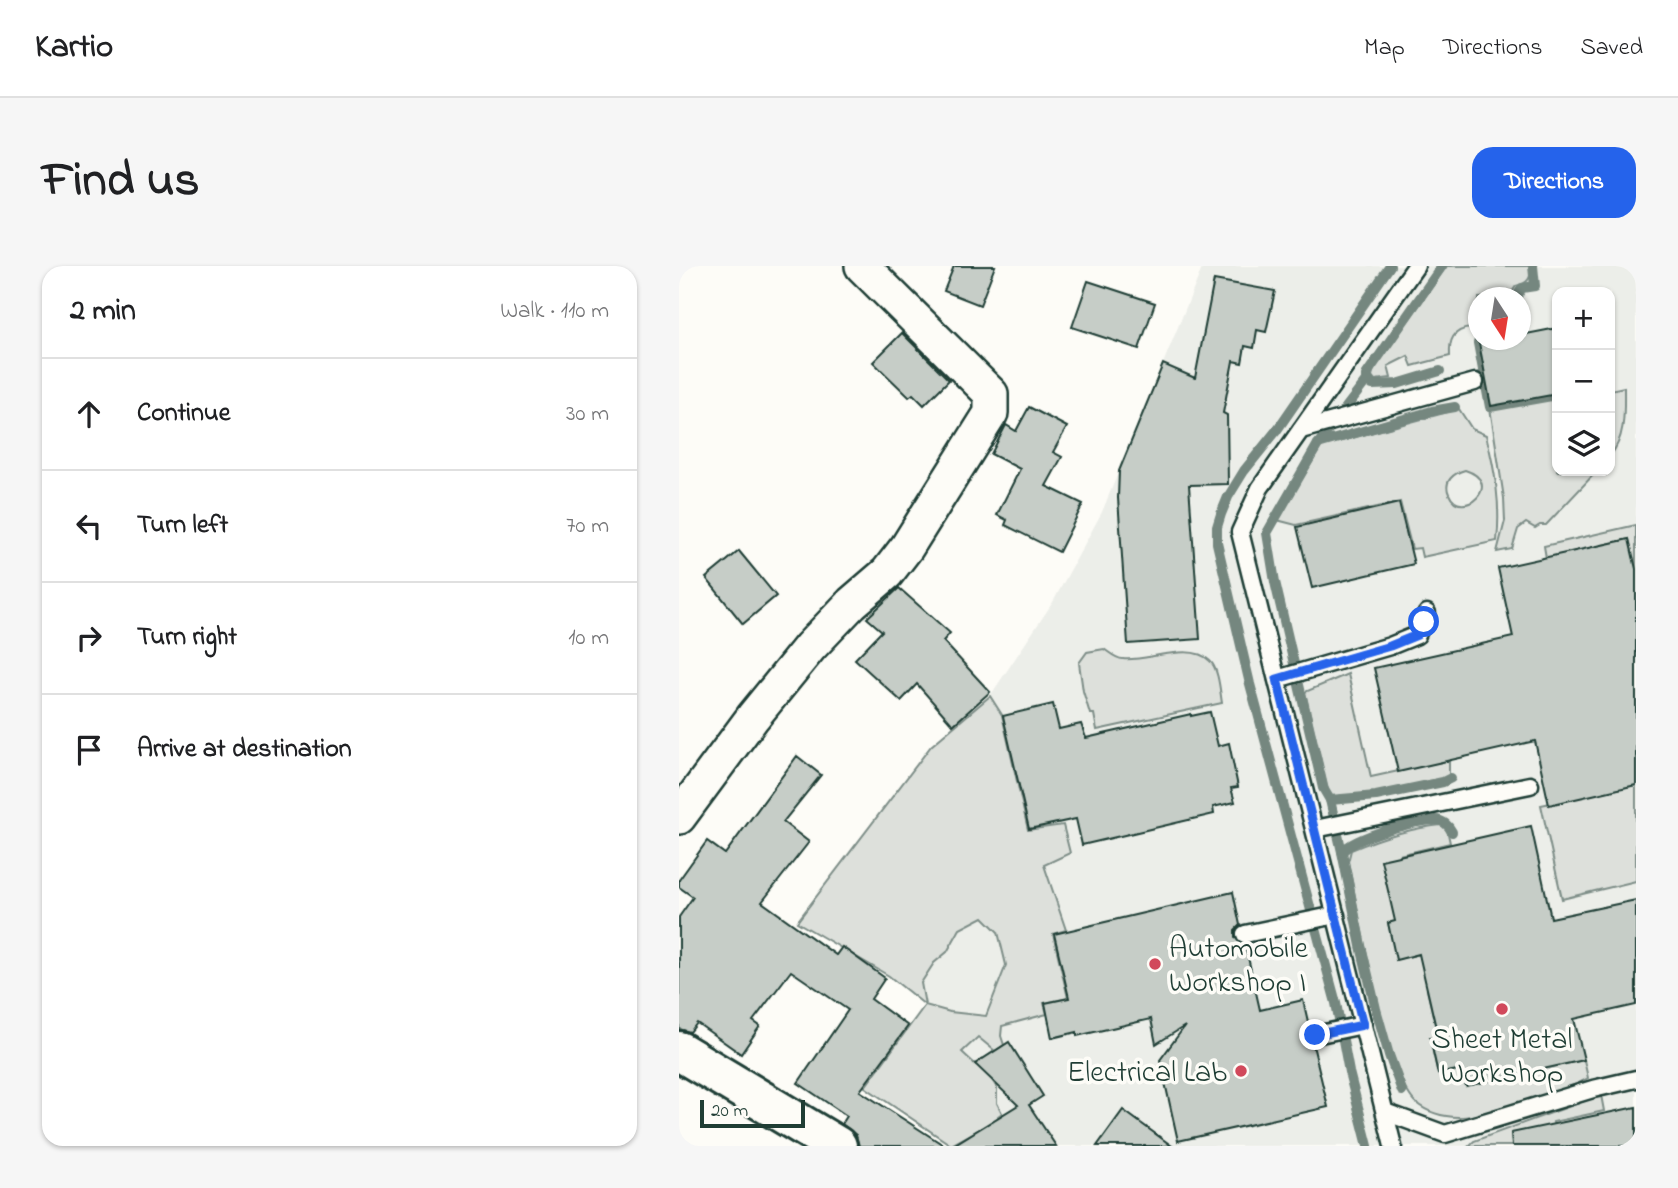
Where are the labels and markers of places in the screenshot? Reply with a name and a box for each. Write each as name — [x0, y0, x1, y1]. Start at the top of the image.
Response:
place label: Automobile Workshop I — [1169, 928, 1308, 1006]
marker: Automobile Workshop I — [1147, 956, 1163, 972]
marker: Sheet Metal Workshop — [1494, 1001, 1510, 1017]
place label: Sheet Metal Workshop — [1432, 1019, 1572, 1097]
place label: Electrical Lab — [1067, 1052, 1227, 1096]
marker: Electrical Lab — [1233, 1063, 1249, 1079]

